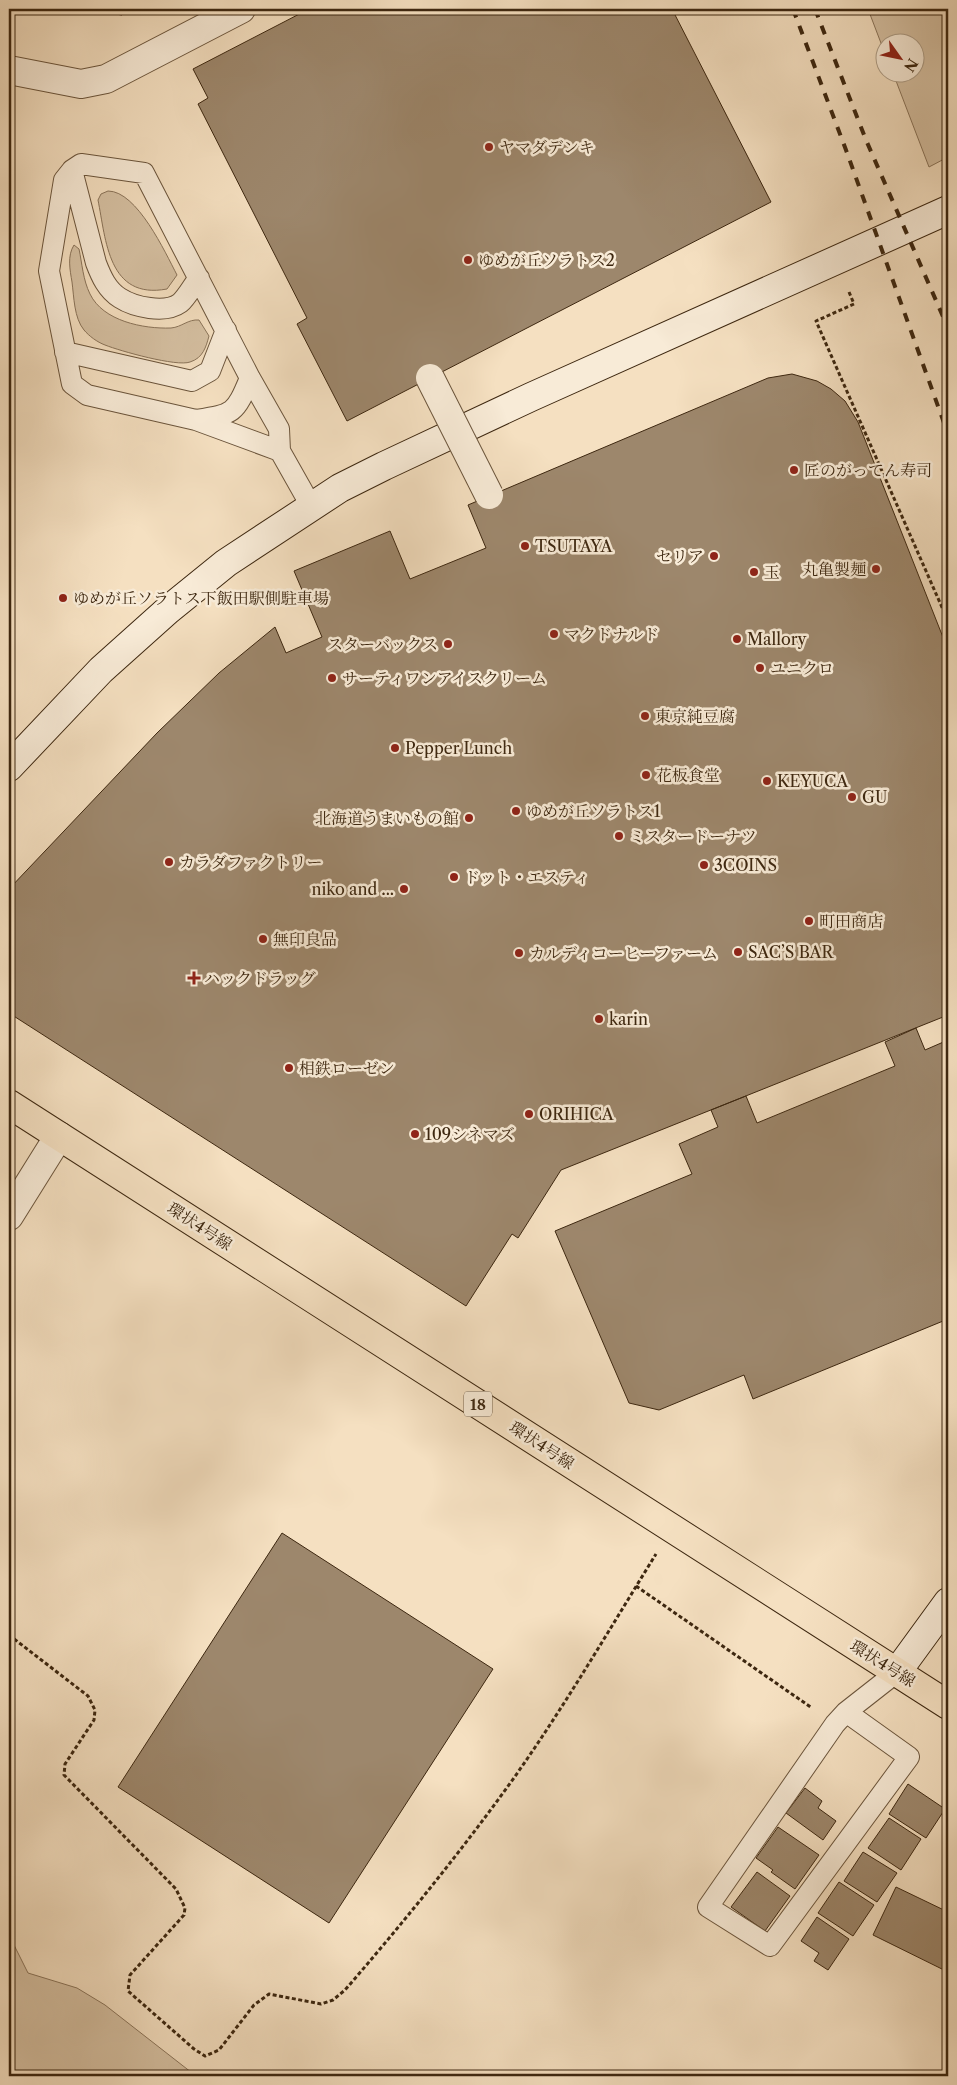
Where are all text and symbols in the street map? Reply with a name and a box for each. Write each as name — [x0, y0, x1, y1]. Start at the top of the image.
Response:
north arrow — [874, 32, 924, 82]
text: N — [900, 55, 922, 75]
place label: ヤマダデンキ — [499, 137, 595, 157]
marker: ヤマダデンキ — [483, 141, 495, 153]
place label: ゆめが丘ソラトス2 — [478, 250, 615, 270]
marker: ゆめが丘ソラトス2 — [462, 254, 474, 266]
place label: 匠のがってん寿司 — [804, 460, 932, 480]
marker: 匠のがってん寿司 — [788, 464, 800, 476]
place label: TSUTAYA — [535, 536, 614, 556]
marker: TSUTAYA — [519, 540, 531, 552]
place label: セリア — [656, 546, 704, 566]
marker: セリア — [708, 550, 720, 562]
place label: 丸亀製麺 — [802, 559, 866, 579]
place label: 玉 — [764, 562, 780, 582]
marker: 丸亀製麺 — [870, 563, 882, 575]
marker: 玉 — [748, 566, 760, 578]
place label: ゆめが丘ソラトス下飯田駅側駐車場 — [73, 588, 329, 608]
marker: ゆめが丘ソラトス下飯田駅側駐車場 — [57, 592, 69, 604]
place label: マクドナルド — [564, 624, 659, 644]
marker: マクドナルド — [548, 628, 560, 640]
place label: Mallory — [747, 629, 808, 649]
marker: Mallory — [731, 633, 743, 645]
place label: スターバックス — [327, 634, 438, 654]
marker: スターバックス — [442, 638, 454, 650]
place label: ユニクロ — [770, 658, 834, 678]
marker: ユニクロ — [754, 662, 766, 674]
place label: サーティワンアイスクリーム — [342, 668, 547, 688]
marker: サーティワンアイスクリーム — [326, 672, 338, 684]
place label: 東京純豆腐 — [655, 706, 735, 726]
marker: 東京純豆腐 — [639, 710, 651, 722]
place label: Pepper Lunch — [405, 738, 512, 758]
marker: Pepper Lunch — [389, 742, 401, 754]
place label: 花板食堂 — [656, 765, 720, 785]
marker: 花板食堂 — [640, 769, 652, 781]
place label: KEYUCA — [777, 771, 849, 791]
marker: KEYUCA — [761, 775, 773, 787]
place label: GU — [862, 787, 887, 807]
marker: GU — [846, 791, 858, 803]
place label: ゆめが丘ソラトス1 — [526, 801, 661, 821]
marker: ゆめが丘ソラトス1 — [510, 805, 522, 817]
place label: 北海道うまいもの館 — [315, 808, 459, 828]
marker: 北海道うまいもの館 — [463, 812, 475, 824]
place label: ミスタードーナツ — [629, 826, 757, 846]
marker: ミスタードーナツ — [613, 830, 625, 842]
place label: カラダファクトリー — [179, 852, 323, 872]
place label: 3COINS — [714, 855, 777, 875]
marker: カラダファクトリー — [163, 856, 175, 868]
marker: 3COINS — [698, 859, 710, 871]
place label: ドット・エスティ — [464, 867, 590, 887]
marker: ドット・エスティ — [448, 871, 460, 883]
place label: niko and ... — [311, 879, 394, 899]
marker: niko and ... — [398, 883, 410, 895]
place label: 町田商店 — [819, 911, 883, 931]
marker: 町田商店 — [803, 915, 815, 927]
place label: 無印良品 — [273, 929, 337, 949]
marker: 無印良品 — [257, 933, 269, 945]
place label: SAC’S BAR — [748, 942, 834, 962]
place label: カルディコーヒーファーム — [529, 943, 718, 963]
marker: SAC’S BAR — [732, 946, 744, 958]
marker: カルディコーヒーファーム — [513, 947, 525, 959]
place label: ハックドラッグ — [204, 968, 316, 988]
marker: ハックドラッグ — [188, 972, 200, 984]
place label: karin — [609, 1009, 648, 1029]
marker: karin — [593, 1013, 605, 1025]
place label: 相鉄ローゼン — [299, 1058, 395, 1078]
marker: 相鉄ローゼン — [283, 1062, 295, 1074]
place label: ORIHICA — [539, 1104, 615, 1124]
marker: ORIHICA — [523, 1108, 535, 1120]
place label: 109シネマズ — [425, 1124, 515, 1144]
marker: 109シネマズ — [409, 1128, 421, 1140]
street label: 環状4号線 — [164, 1198, 236, 1254]
road number: 18 — [464, 1392, 492, 1416]
street label: 環状4号線 — [506, 1417, 578, 1473]
street label: 環状4号線 — [847, 1635, 919, 1691]

